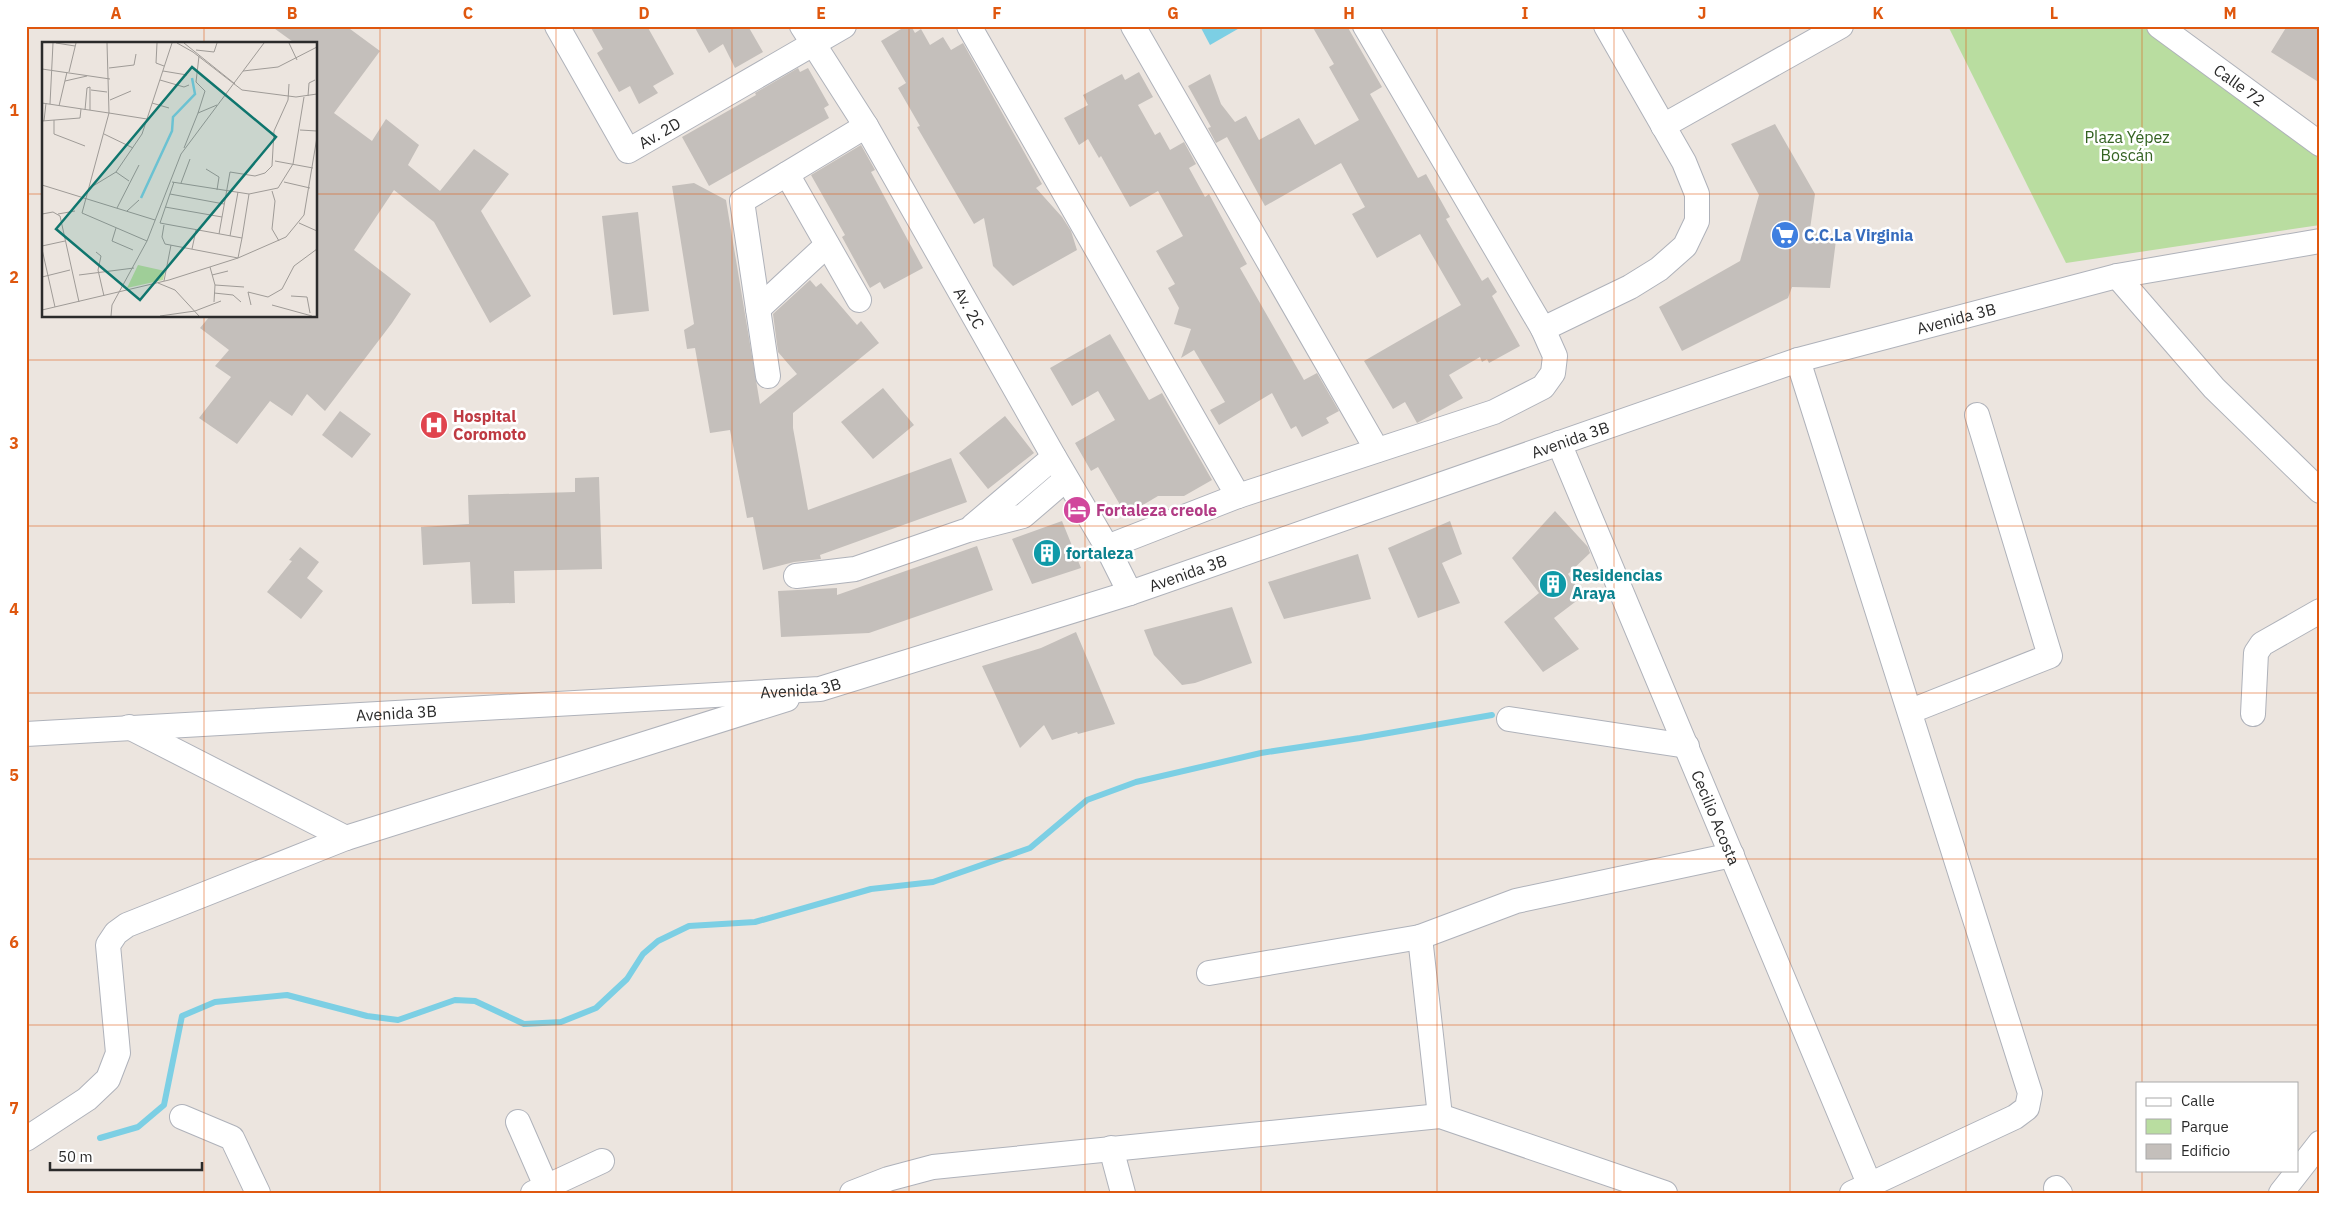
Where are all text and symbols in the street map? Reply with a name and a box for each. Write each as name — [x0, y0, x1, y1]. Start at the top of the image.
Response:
text: A — [111, 3, 122, 23]
text: B — [287, 3, 298, 23]
text: C — [463, 3, 473, 23]
text: D — [638, 3, 650, 23]
text: E — [816, 3, 826, 23]
text: F — [992, 3, 1002, 23]
text: G — [1167, 3, 1179, 23]
text: H — [1343, 3, 1355, 23]
text: I — [1522, 3, 1529, 23]
text: J — [1698, 3, 1706, 23]
text: K — [1872, 3, 1884, 23]
text: L — [2050, 3, 2058, 23]
text: M — [2223, 3, 2237, 23]
inset map — [42, 42, 318, 318]
street label: Calle 72 — [2210, 60, 2269, 111]
text: 1 — [9, 100, 19, 120]
street label: Av. 2D — [635, 113, 684, 153]
park label: Plaza Yépez Boscán — [2084, 127, 2170, 165]
supermarket icon: C.C.La Virginia — [1770, 220, 1800, 250]
place label: C.C.La Virginia — [1804, 225, 1913, 245]
text: 2 — [9, 267, 19, 287]
street label: Av. 2C — [950, 284, 989, 332]
street label: Avenida 3B — [1914, 298, 1998, 338]
place label: Hospital Coromoto — [453, 406, 526, 444]
hospital icon: Hospital Coromoto — [419, 410, 449, 440]
street label: Avenida 3B — [1529, 417, 1612, 462]
text: 3 — [9, 433, 19, 453]
hotel icon: Fortaleza creole — [1062, 495, 1092, 525]
place label: Fortaleza creole — [1096, 500, 1217, 520]
building icon: fortaleza — [1032, 538, 1062, 568]
place label: fortaleza — [1066, 543, 1134, 563]
street label: Avenida 3B — [1146, 550, 1229, 596]
place label: Residencias Araya — [1572, 565, 1662, 603]
building icon: Residencias Araya — [1538, 569, 1568, 599]
text: 4 — [9, 599, 19, 619]
street label: Avenida 3B — [760, 673, 843, 702]
street label: Avenida 3B — [355, 701, 438, 725]
text: 5 — [9, 765, 19, 785]
street label: Cecilio Acosta — [1687, 767, 1745, 868]
text: 6 — [9, 932, 19, 952]
legend — [2136, 1082, 2298, 1172]
text: Calle — [2181, 1091, 2215, 1110]
text: 7 — [9, 1098, 19, 1118]
text: Parque — [2181, 1117, 2229, 1136]
scale bar — [50, 1139, 202, 1171]
text: Edificio — [2181, 1141, 2230, 1160]
text: 50 m — [58, 1147, 93, 1166]

